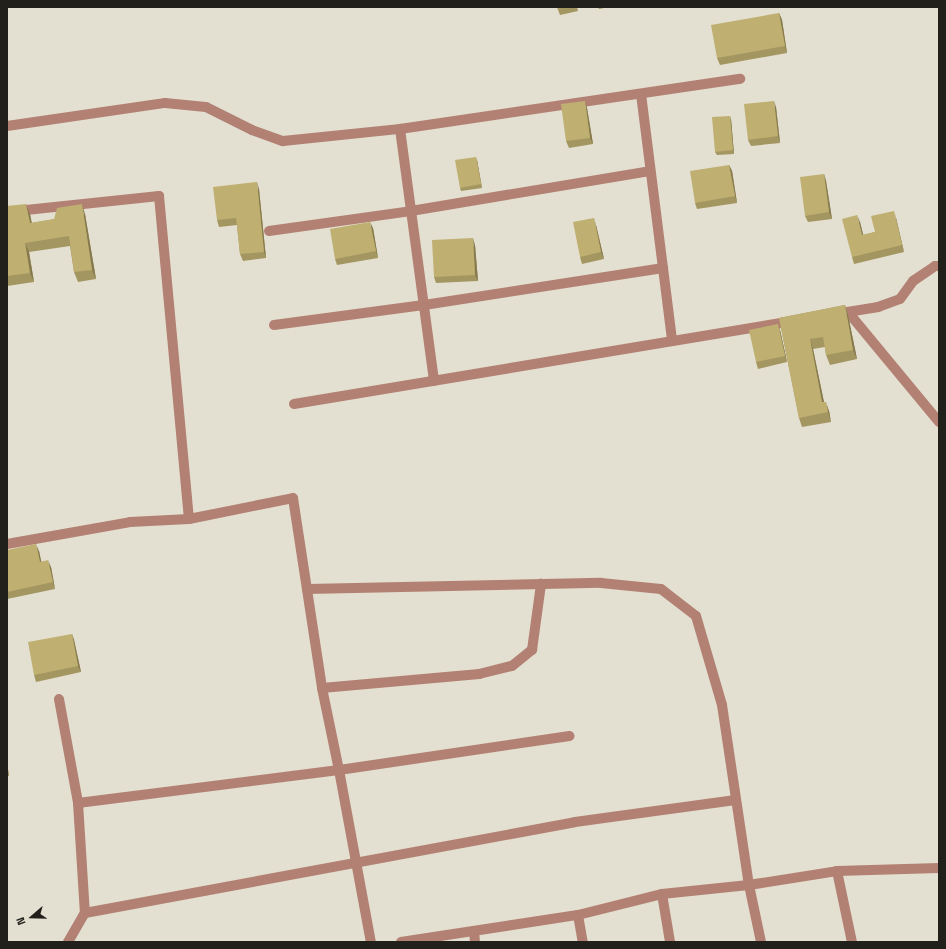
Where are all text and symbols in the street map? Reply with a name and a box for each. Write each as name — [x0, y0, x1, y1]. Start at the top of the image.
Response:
north arrow — [12, 897, 52, 937]
text: N — [13, 915, 29, 927]

